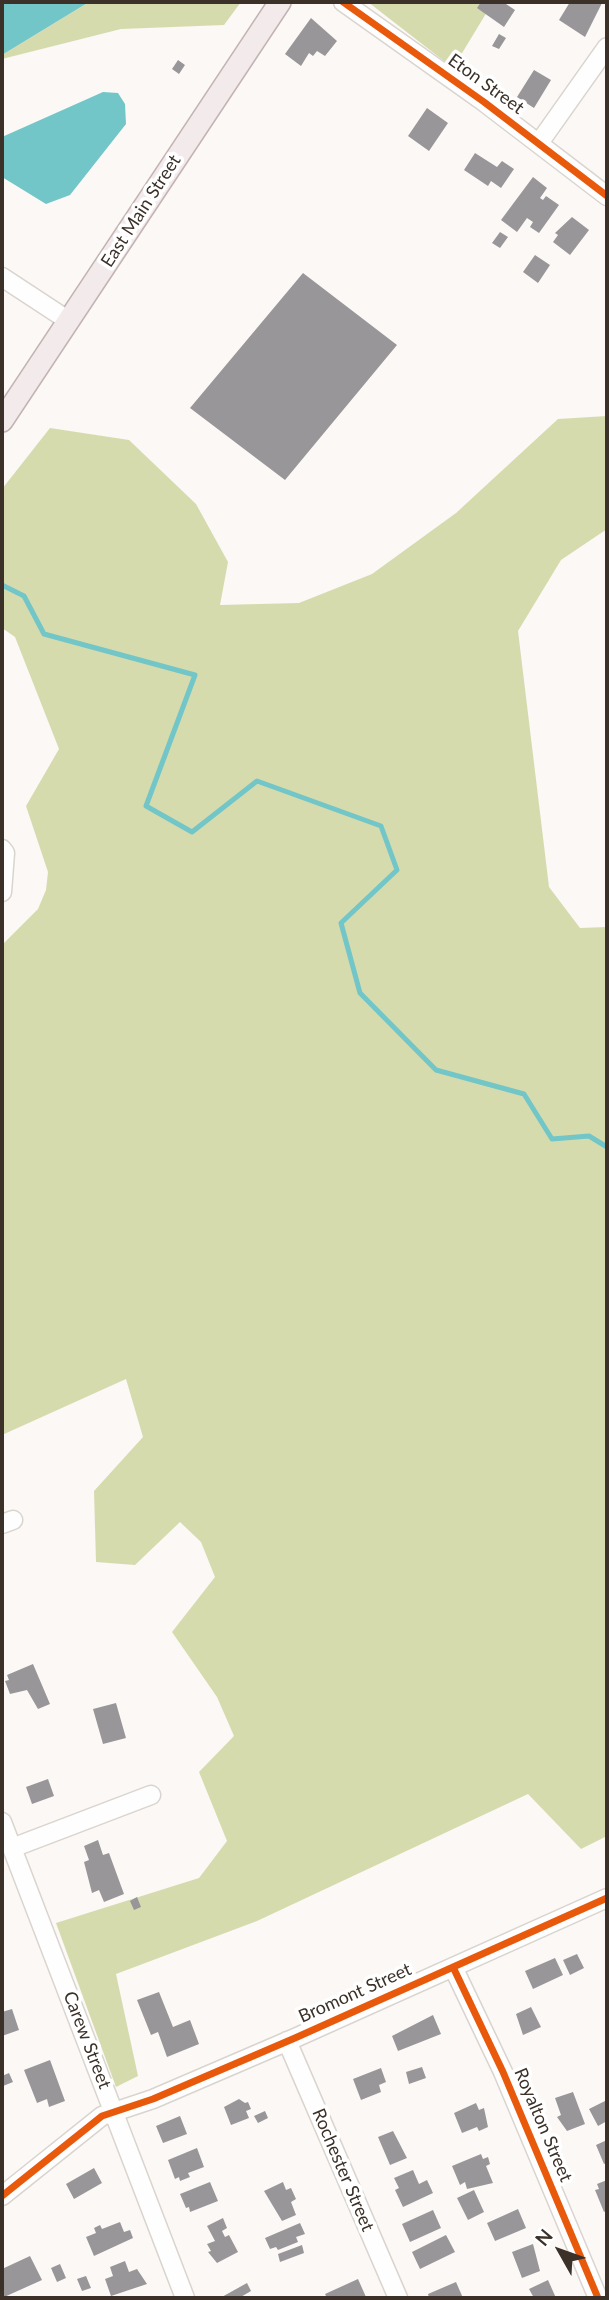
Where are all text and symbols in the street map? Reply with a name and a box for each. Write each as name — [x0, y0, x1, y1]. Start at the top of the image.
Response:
street label: Eton Street — [444, 49, 528, 119]
street label: East Main Street — [97, 151, 185, 271]
street label: Bromont Street — [295, 1958, 415, 2028]
street label: Carew Street — [59, 1988, 115, 2092]
street label: Royalton Street — [509, 2065, 577, 2185]
street label: Rochester Street — [307, 2105, 379, 2235]
north arrow — [525, 2216, 595, 2286]
text: N — [530, 2224, 557, 2250]

